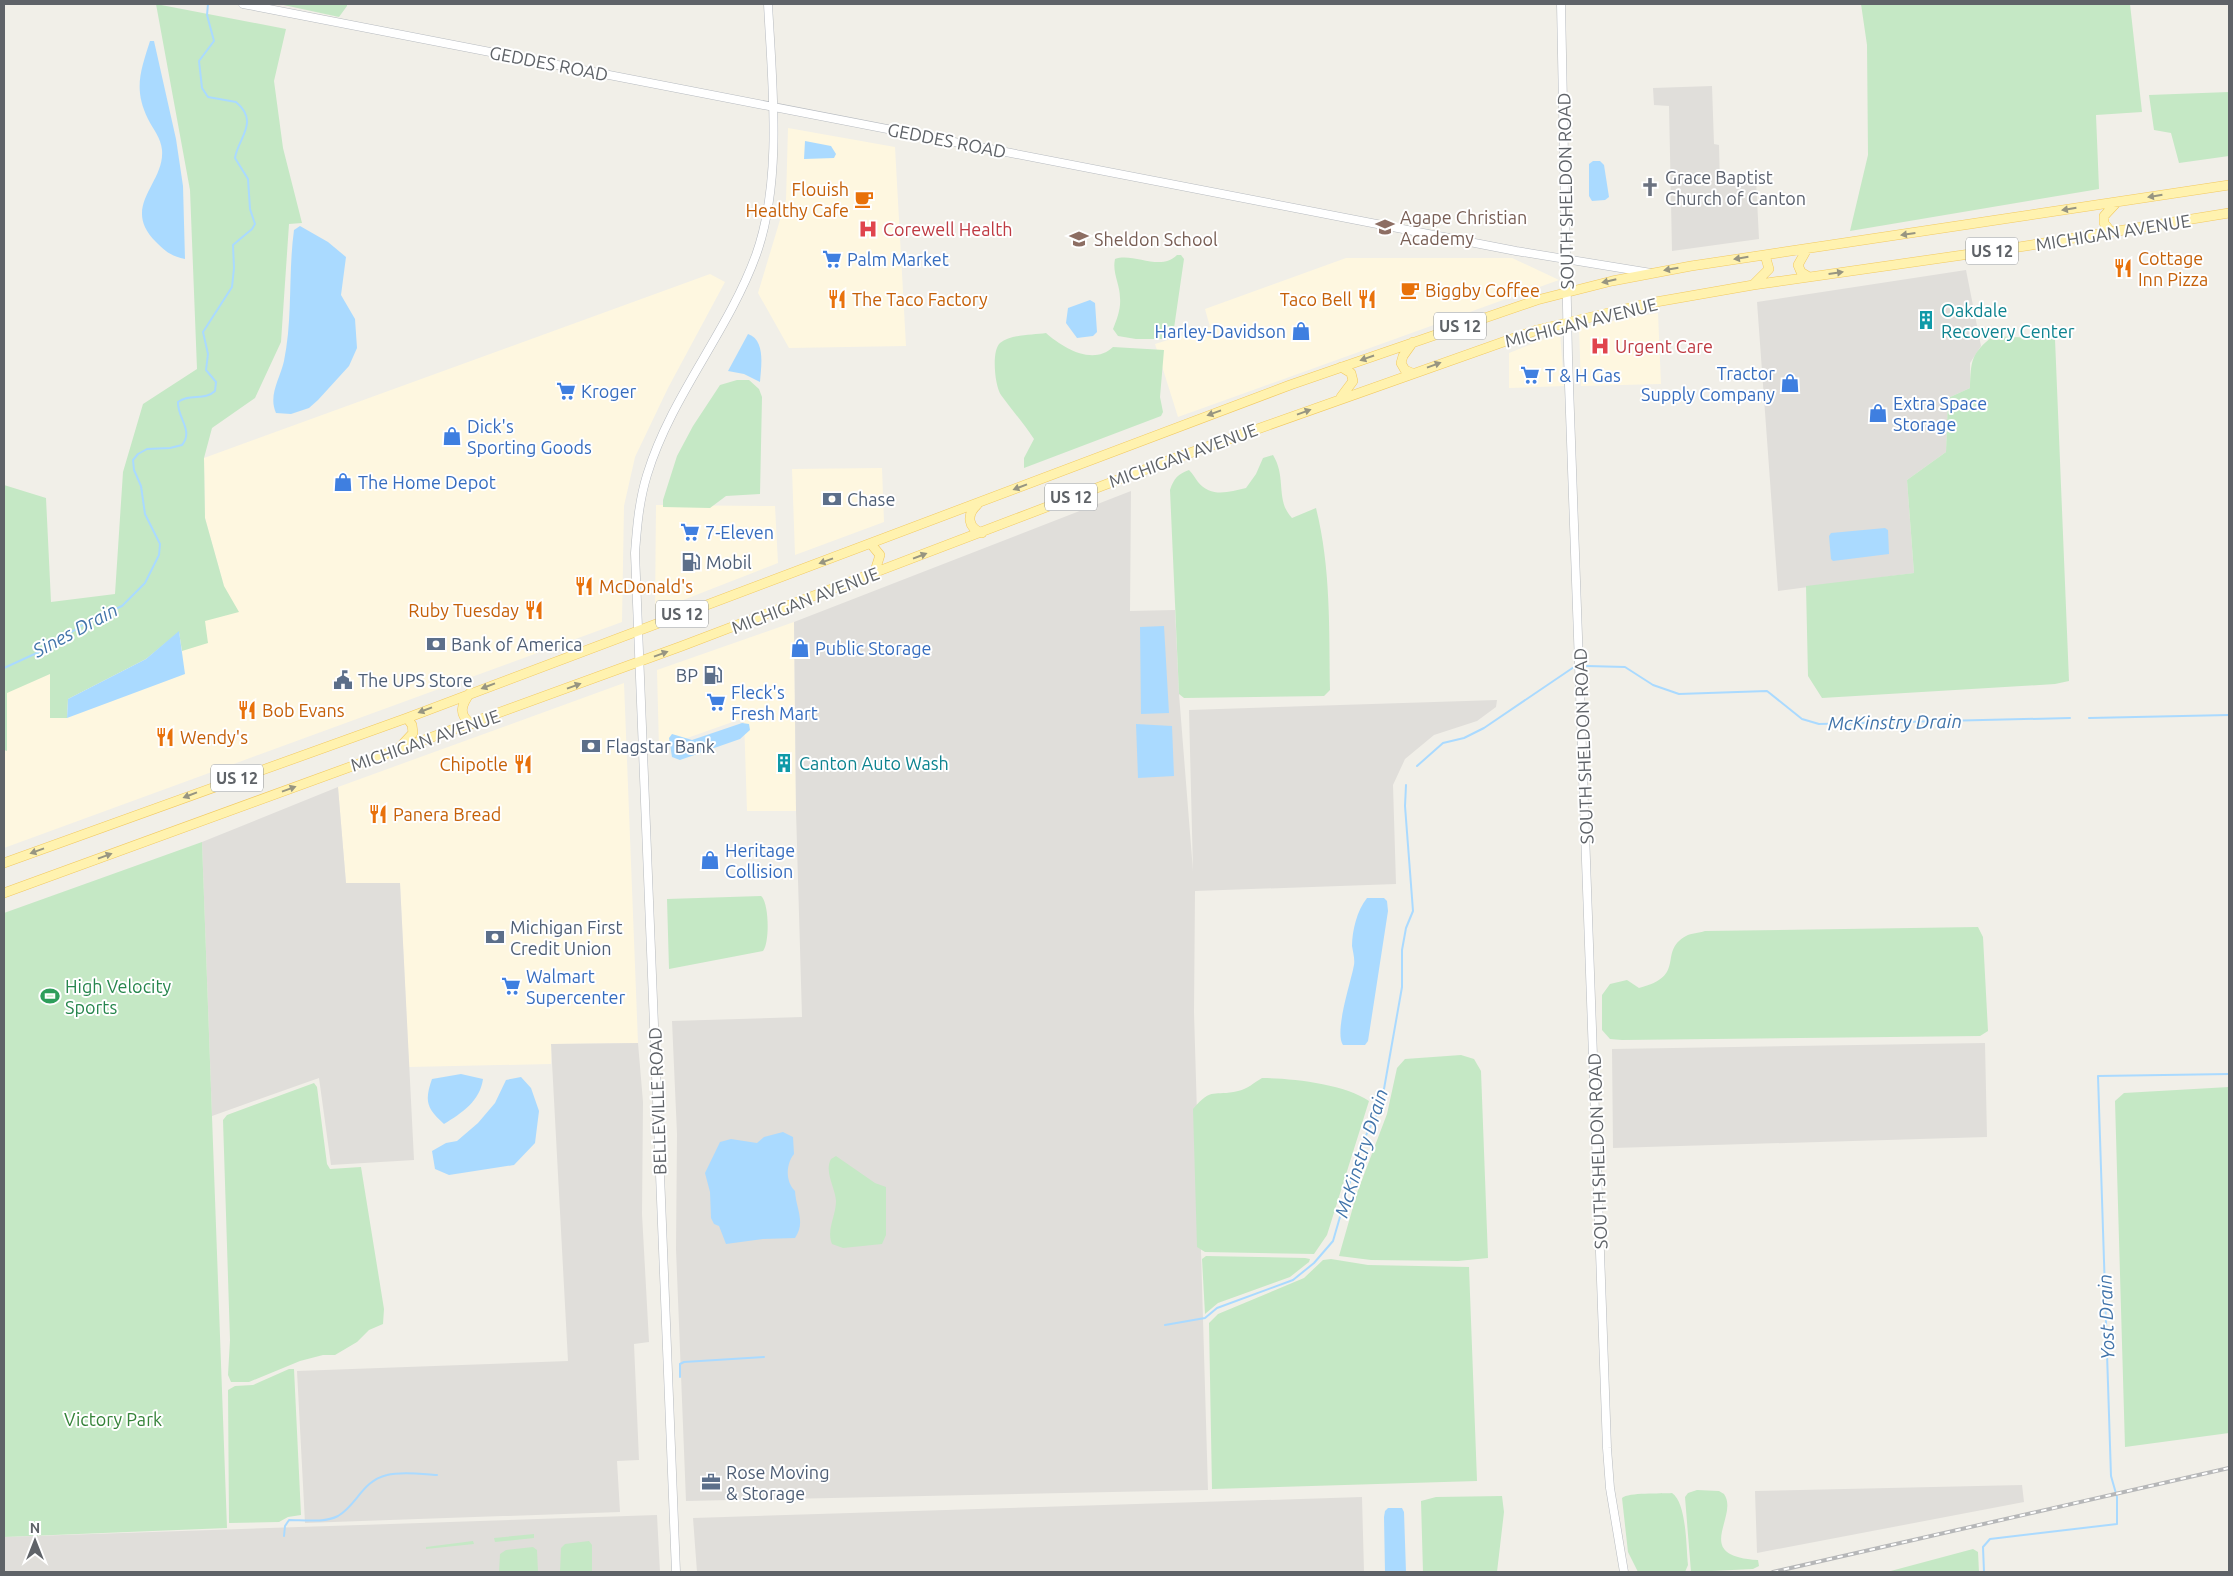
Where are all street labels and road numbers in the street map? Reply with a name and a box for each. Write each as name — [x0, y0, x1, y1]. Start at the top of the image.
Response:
street label: GEDDES ROAD — [488, 42, 610, 84]
street label: SOUTH SHELDON ROAD — [1553, 93, 1577, 289]
street label: GEDDES ROAD — [886, 119, 1008, 161]
street label: MICHIGAN AVENUE — [2034, 210, 2192, 254]
road number: US 12 — [1966, 238, 2018, 264]
street label: MICHIGAN AVENUE — [1503, 293, 1659, 351]
road number: US 12 — [1434, 312, 1486, 340]
street label: MICHIGAN AVENUE — [1106, 419, 1260, 491]
road number: US 12 — [1045, 484, 1097, 511]
street label: MICHIGAN AVENUE — [728, 563, 882, 637]
road number: US 12 — [656, 600, 708, 628]
street label: SOUTH SHELDON ROAD — [1570, 647, 1596, 845]
street label: MICHIGAN AVENUE — [348, 705, 502, 775]
road number: US 12 — [211, 764, 263, 791]
street label: BELLEVILLE ROAD — [644, 1027, 670, 1175]
street label: SOUTH SHELDON ROAD — [1584, 1052, 1610, 1250]

